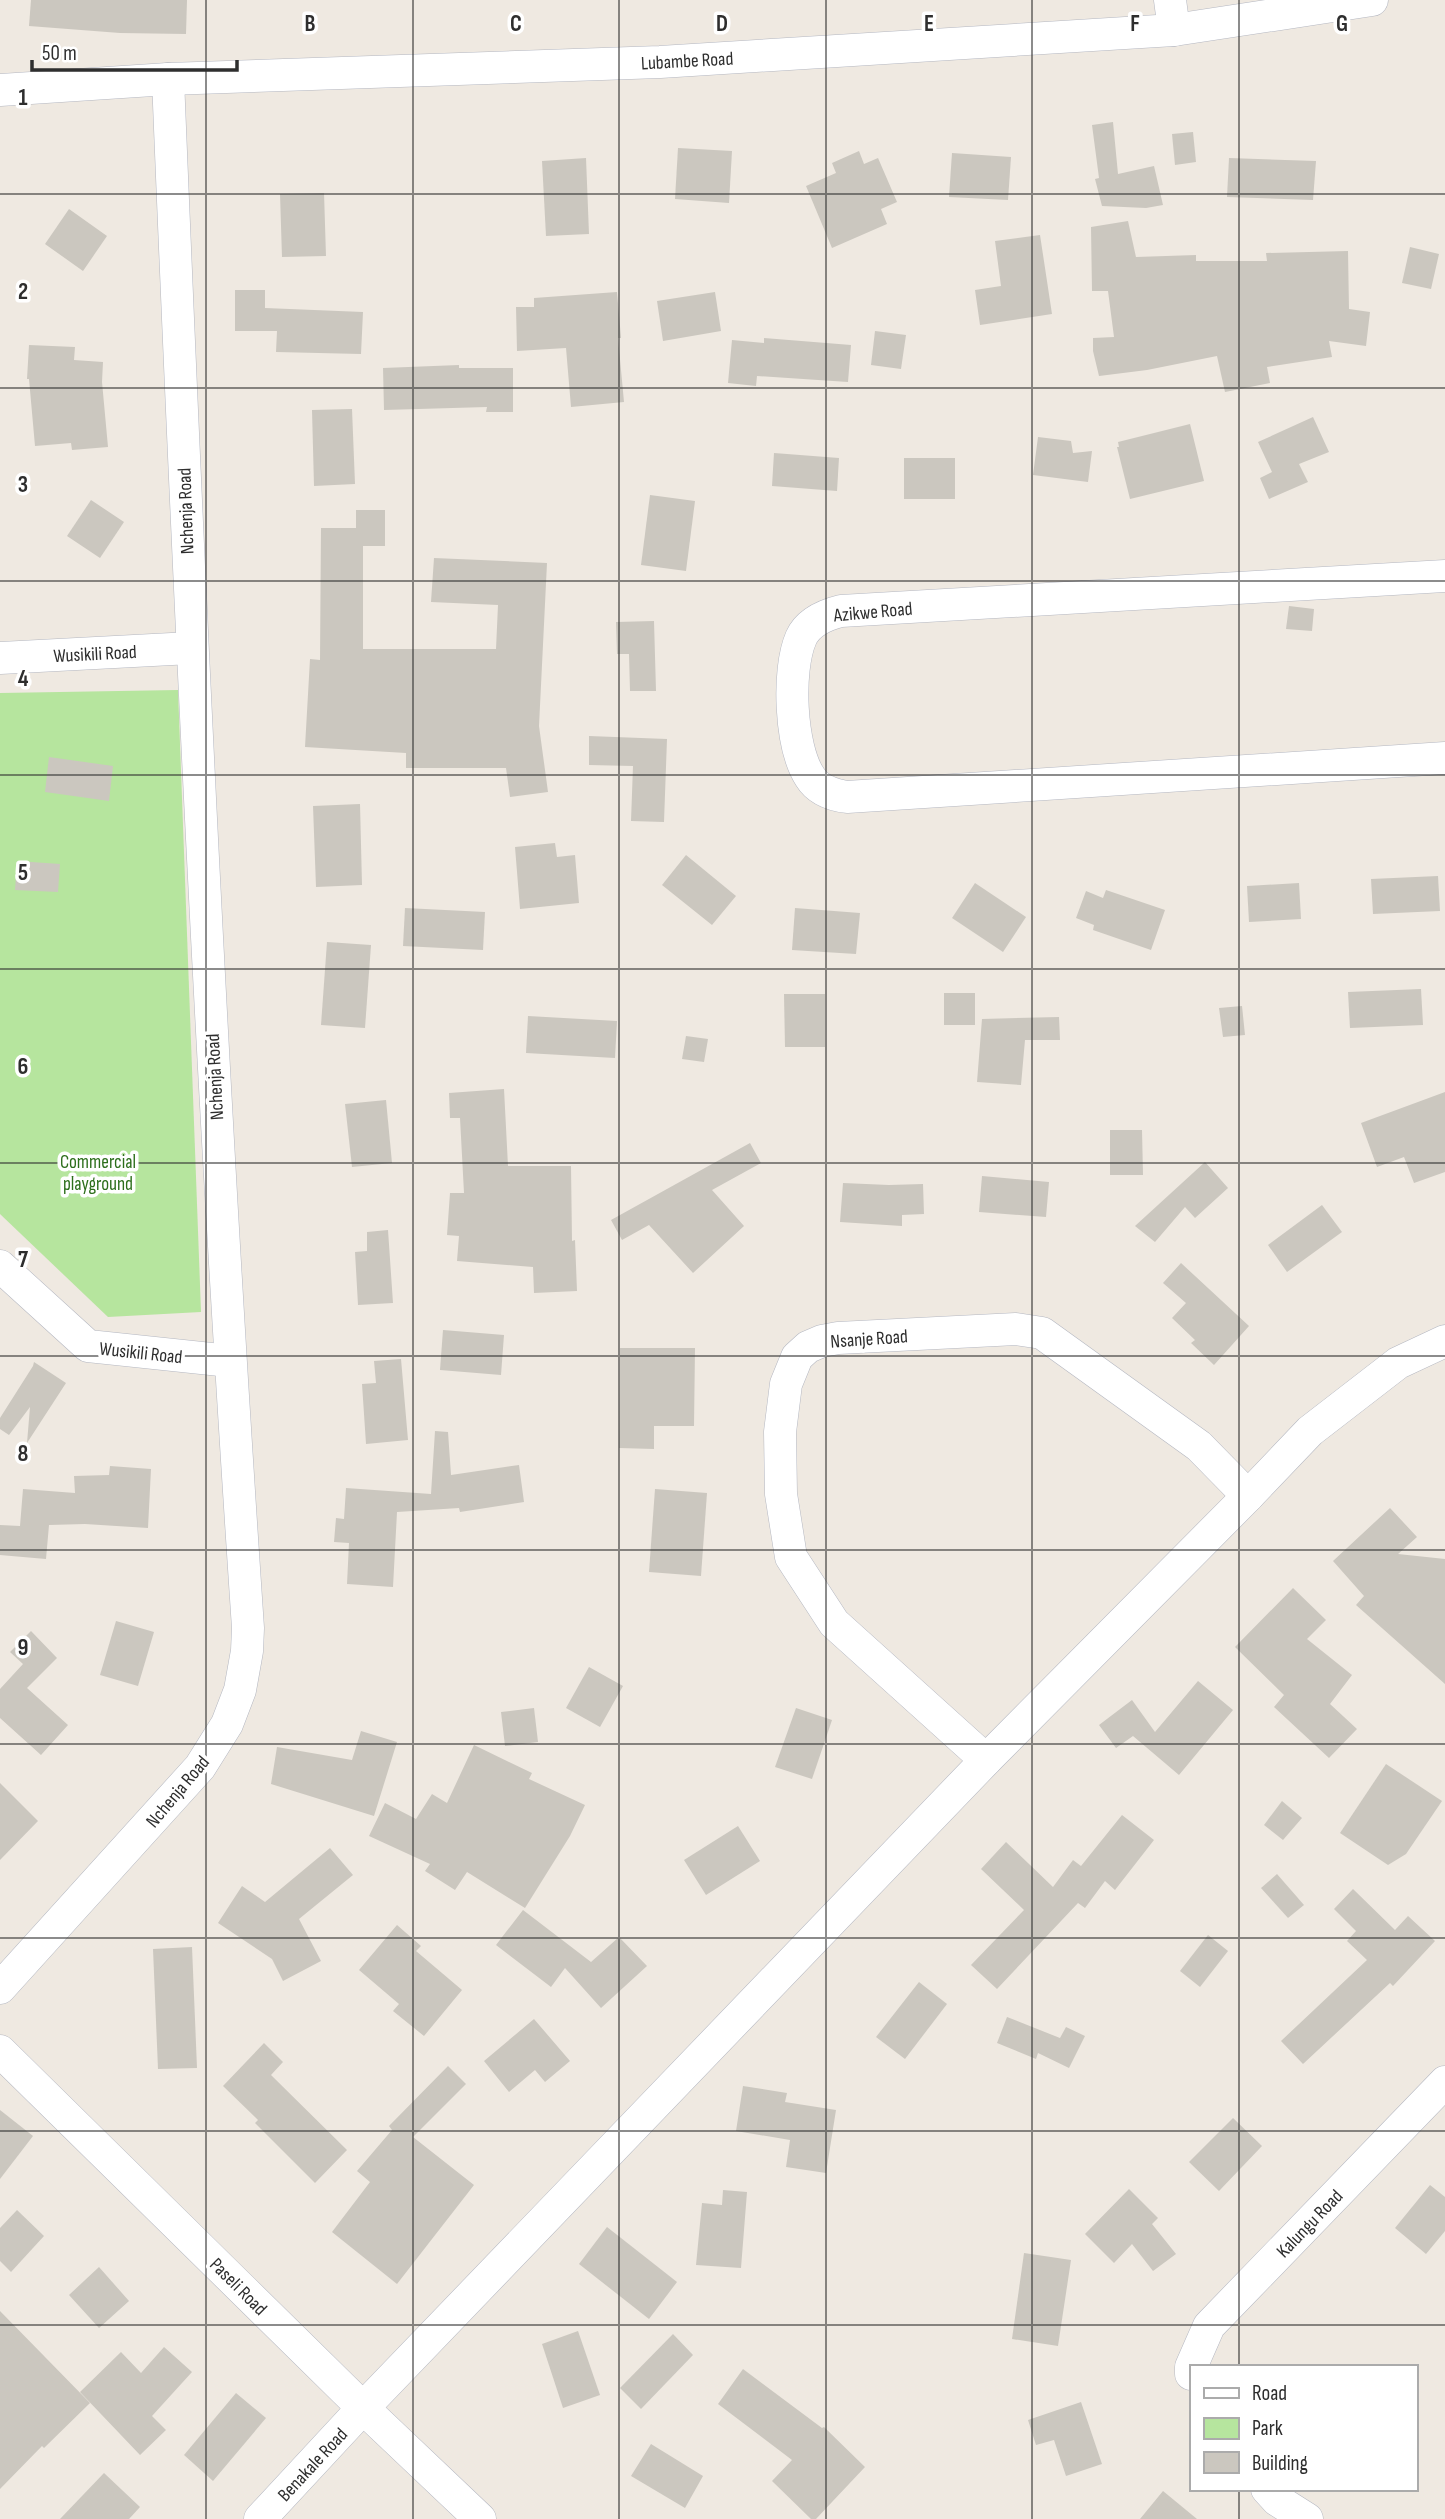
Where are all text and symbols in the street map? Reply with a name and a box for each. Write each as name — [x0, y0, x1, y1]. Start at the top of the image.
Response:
text: B — [305, 10, 316, 38]
text: C — [510, 10, 522, 38]
text: D — [716, 10, 728, 38]
text: E — [924, 10, 934, 38]
text: F — [1130, 10, 1140, 38]
text: G — [1336, 10, 1348, 38]
scale bar — [32, 28, 236, 72]
text: 50 m — [42, 41, 77, 66]
street label: Lubambe Road — [640, 48, 734, 75]
text: 1 — [18, 84, 28, 112]
text: 2 — [18, 278, 28, 306]
street label: Nchenja Road — [173, 467, 200, 555]
text: 3 — [18, 471, 28, 499]
street label: Azikwe Road — [832, 598, 913, 627]
street label: Wusikili Road — [53, 641, 137, 668]
text: 4 — [18, 665, 29, 693]
text: 5 — [18, 859, 28, 887]
street label: Nchenja Road — [202, 1033, 229, 1121]
text: 6 — [18, 1053, 28, 1081]
park label: Commercial playground — [60, 1151, 136, 1196]
text: 7 — [18, 1246, 28, 1274]
street label: Nsanje Road — [830, 1325, 909, 1354]
street label: Wusikili Road — [98, 1338, 184, 1369]
text: 8 — [18, 1440, 29, 1468]
text: 9 — [18, 1634, 28, 1662]
street label: Nchenja Road — [142, 1751, 215, 1833]
street label: Kalungu Road — [1272, 2185, 1348, 2263]
street label: Paseli Road — [204, 2254, 271, 2321]
legend — [1190, 2365, 1417, 2491]
text: Road — [1252, 2381, 1287, 2406]
text: Park — [1252, 2416, 1283, 2441]
street label: Benakale Road — [273, 2424, 353, 2506]
text: Building — [1252, 2451, 1308, 2476]

